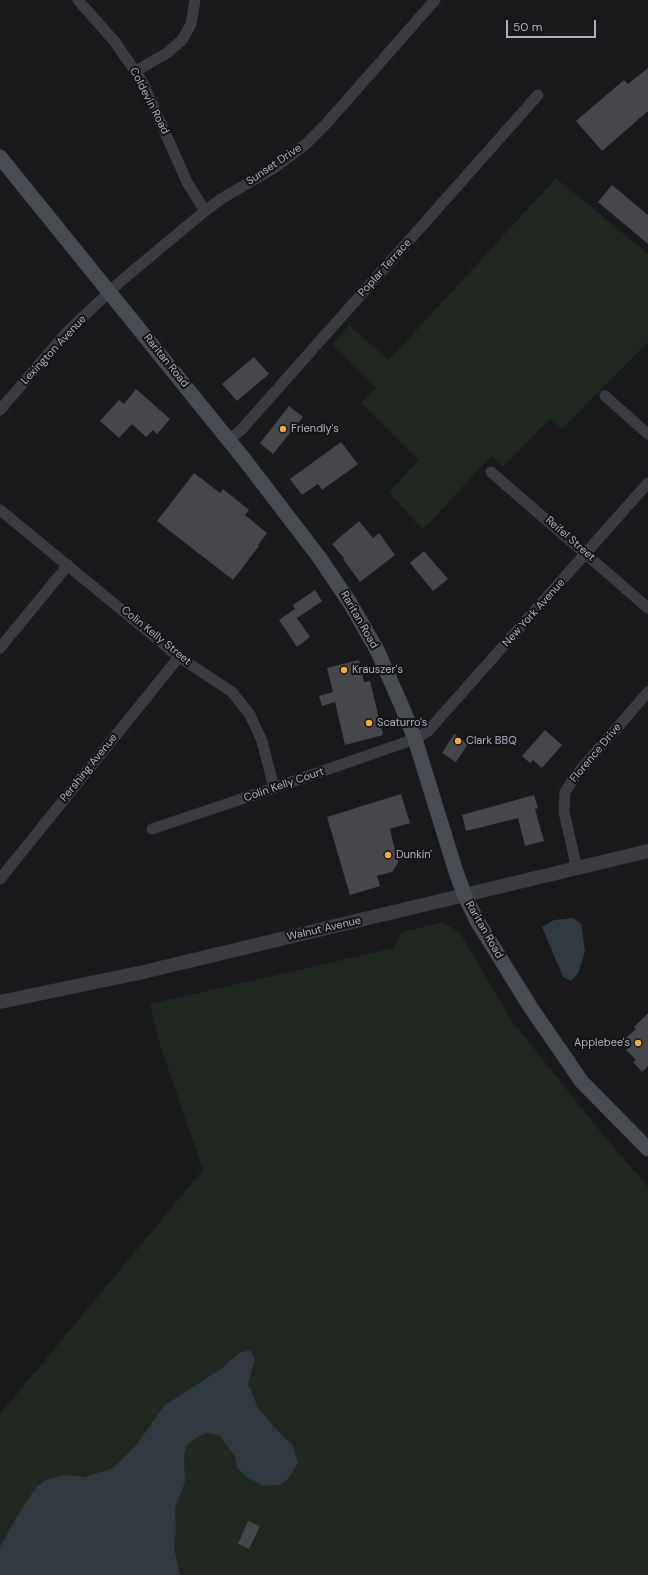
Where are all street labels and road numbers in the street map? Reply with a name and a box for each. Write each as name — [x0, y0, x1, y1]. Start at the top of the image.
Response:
street label: Coldevin Road — [127, 65, 171, 137]
street label: Sunset Drive — [244, 142, 304, 188]
street label: Poplar Terrace — [356, 236, 414, 300]
street label: Lexington Avenue — [19, 313, 89, 387]
street label: Raritan Road — [141, 332, 191, 390]
street label: Reifel Street — [542, 514, 598, 564]
street label: New York Avenue — [500, 576, 568, 650]
street label: Raritan Road — [337, 589, 381, 651]
street label: Colin Kelly Street — [118, 604, 194, 668]
street label: Florence Drive — [568, 721, 624, 785]
street label: Pershing Avenue — [58, 731, 120, 805]
street label: Colin Kelly Court — [242, 765, 326, 805]
street label: Raritan Road — [462, 899, 506, 961]
street label: Walnut Avenue — [286, 914, 362, 944]

